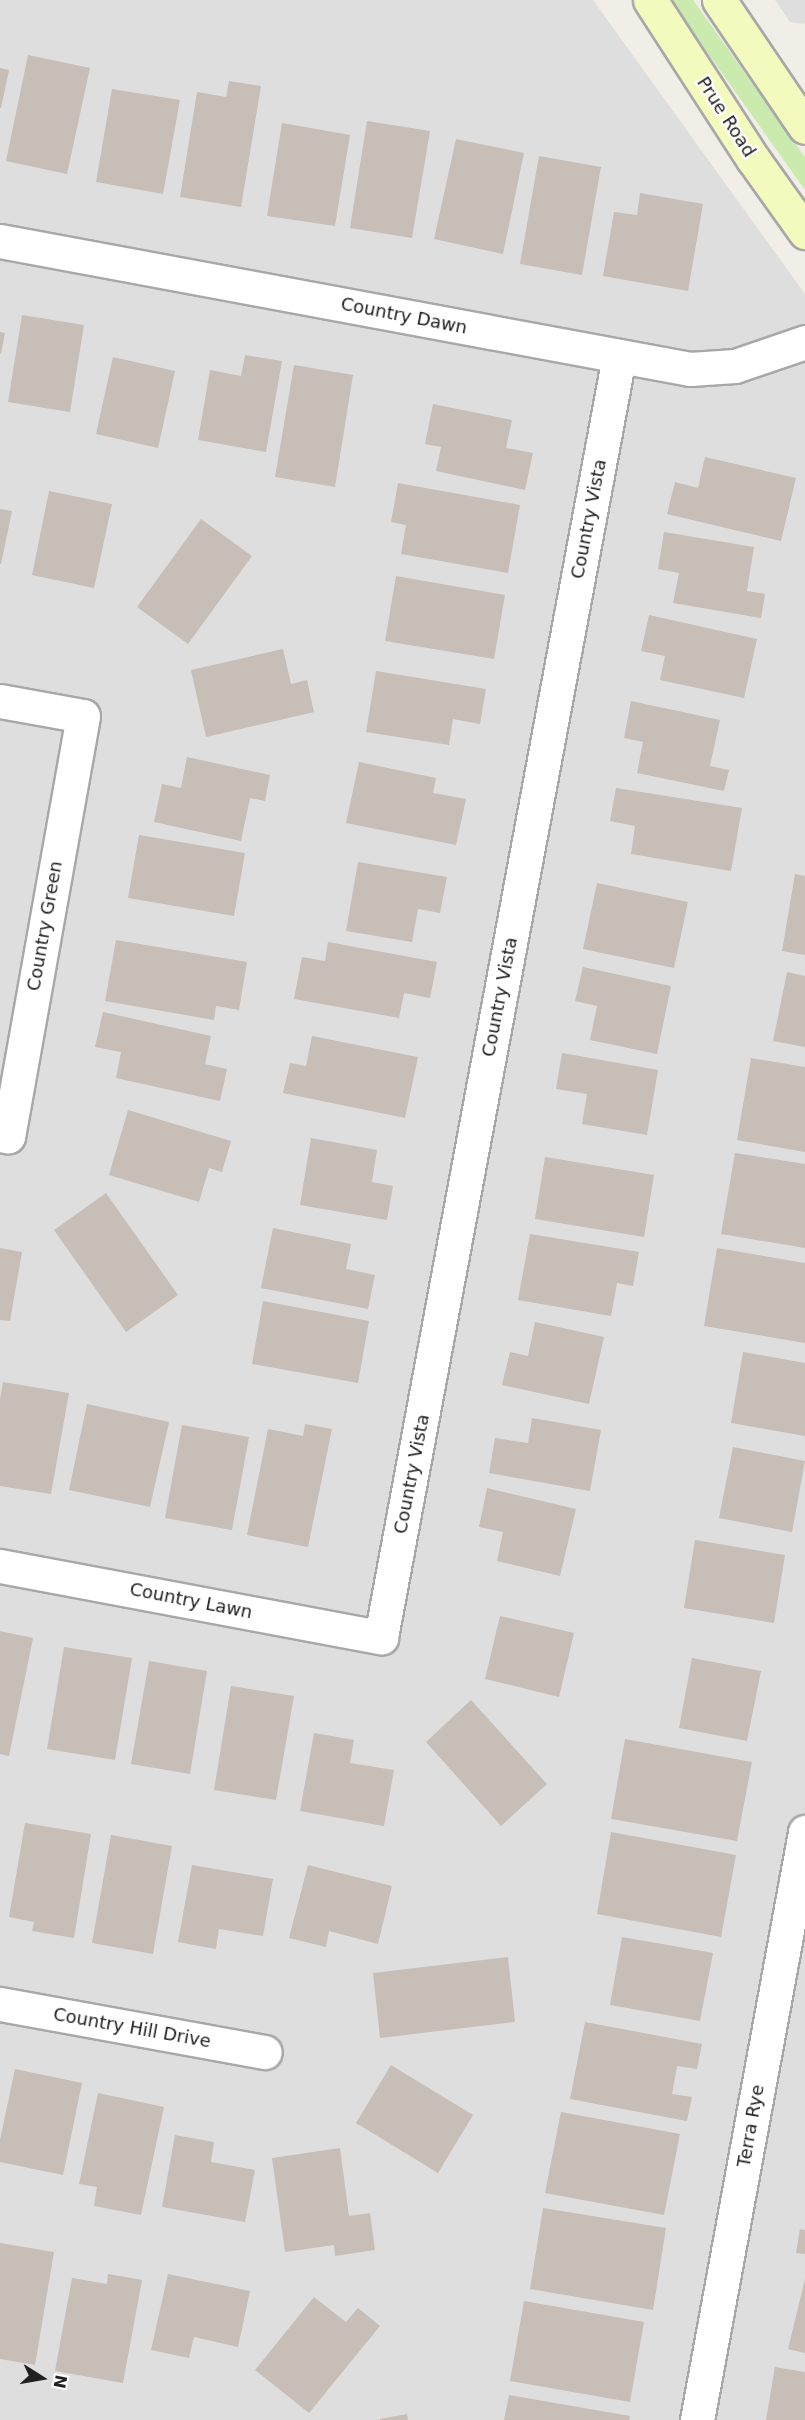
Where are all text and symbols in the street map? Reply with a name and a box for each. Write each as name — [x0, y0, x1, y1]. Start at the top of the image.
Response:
street label: Prue Road — [692, 73, 760, 161]
street label: Country Dawn — [339, 293, 469, 339]
street label: Country Vista — [567, 457, 611, 581]
street label: Country Green — [23, 859, 67, 993]
street label: Country Vista — [478, 935, 522, 1059]
street label: Country Vista — [390, 1412, 434, 1536]
street label: Country Lawn — [128, 1579, 254, 1623]
street label: Country Hill Drive — [52, 2004, 212, 2052]
street label: Terra Rye — [733, 2083, 769, 2169]
north arrow — [12, 2348, 72, 2408]
text: N — [50, 2373, 71, 2390]

